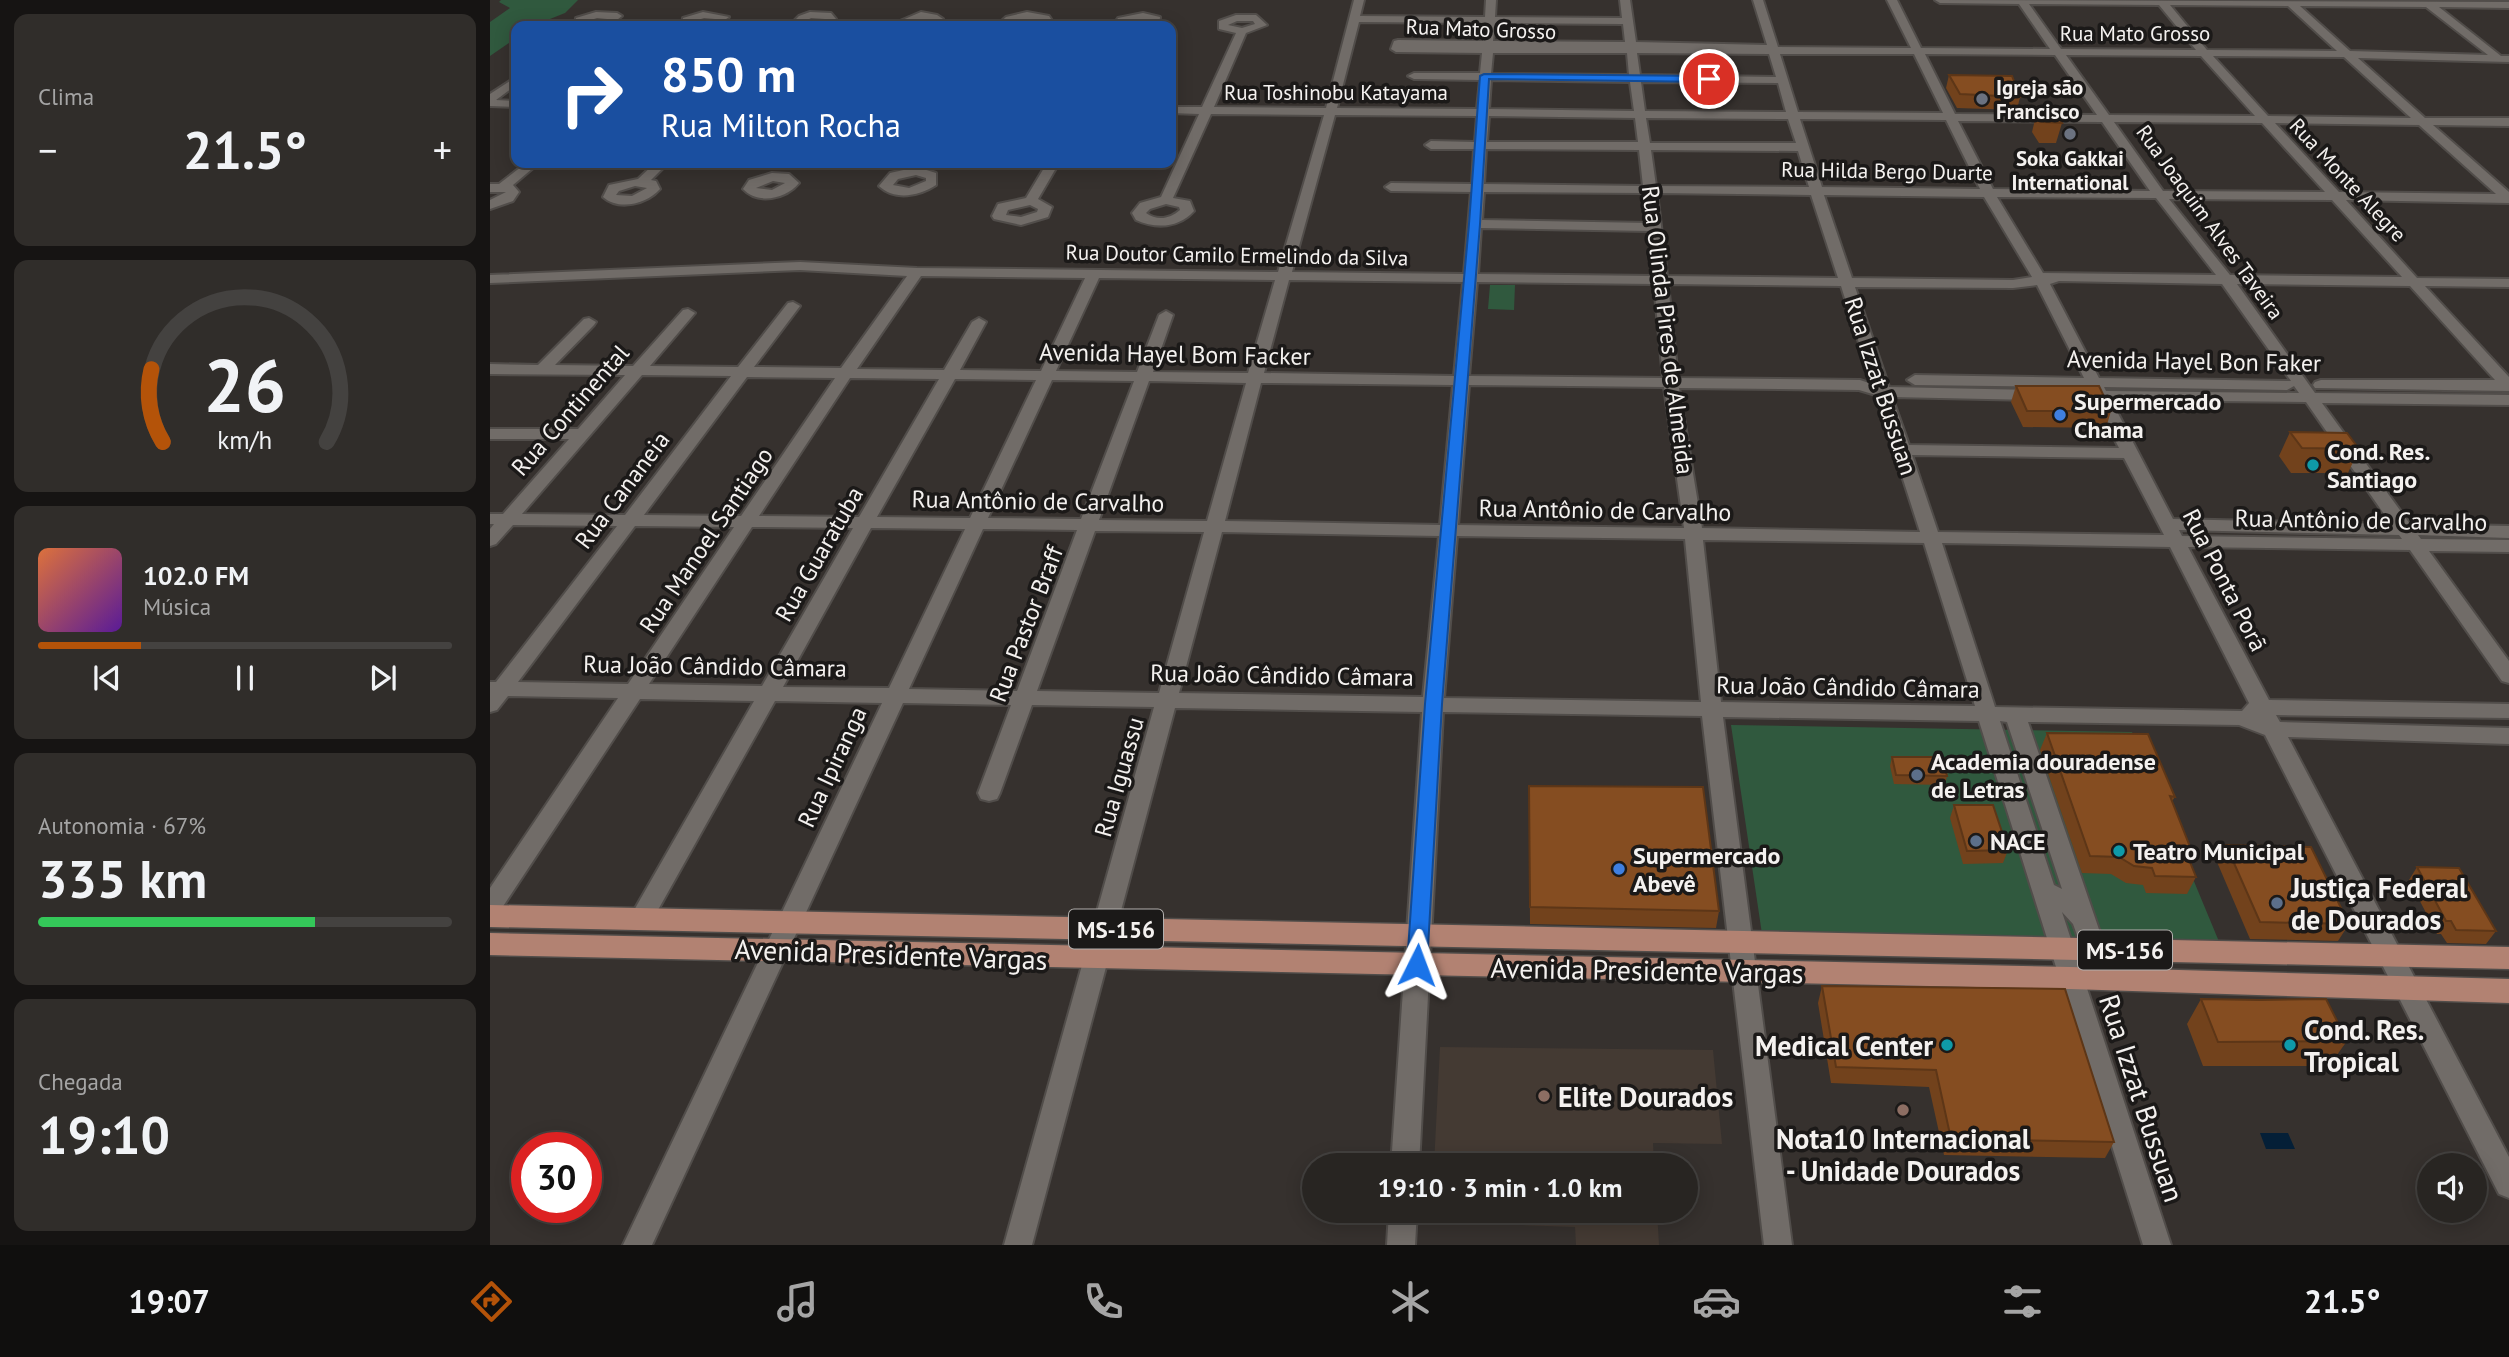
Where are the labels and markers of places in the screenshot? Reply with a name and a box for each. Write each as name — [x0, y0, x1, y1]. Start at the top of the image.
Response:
pin — [1679, 49, 1739, 109]
place label: Igreja são Francisco — [1996, 74, 2083, 125]
marker: Igreja são Francisco — [1974, 91, 1990, 107]
marker: Soka Gakkai International — [2062, 126, 2078, 142]
place label: Soka Gakkai International — [2012, 145, 2129, 196]
place label: Supermercado Chama — [2074, 386, 2221, 445]
marker: Supermercado Chama — [2052, 407, 2068, 423]
place label: Cond. Res. Santiago — [2327, 436, 2430, 495]
marker: Cond. Res. Santiago — [2305, 457, 2321, 473]
place label: Academia douradense de Letras — [1931, 746, 2156, 805]
marker: Academia douradense de Letras — [1909, 767, 1925, 783]
place label: NACE — [1990, 826, 2046, 857]
marker: NACE — [1968, 833, 1984, 849]
place label: Teatro Municipal — [2133, 836, 2305, 867]
place label: Supermercado Abevê — [1633, 840, 1780, 899]
marker: Teatro Municipal — [2111, 843, 2127, 859]
marker: Supermercado Abevê — [1611, 861, 1627, 877]
place label: Justiça Federal de Dourados — [2290, 869, 2468, 938]
marker: Justiça Federal de Dourados — [2269, 895, 2285, 911]
place label: Cond. Res. Tropical — [2304, 1011, 2425, 1080]
place label: Medical Center — [1755, 1027, 1933, 1064]
marker: Medical Center — [1939, 1037, 1955, 1053]
marker: Cond. Res. Tropical — [2282, 1037, 2298, 1053]
place label: Elite Dourados — [1558, 1078, 1733, 1115]
marker: Elite Dourados — [1536, 1088, 1552, 1104]
marker: Nota10 Internacional - Unidade Dourados — [1895, 1102, 1911, 1118]
place label: Nota10 Internacional - Unidade Dourados — [1776, 1120, 2031, 1189]

